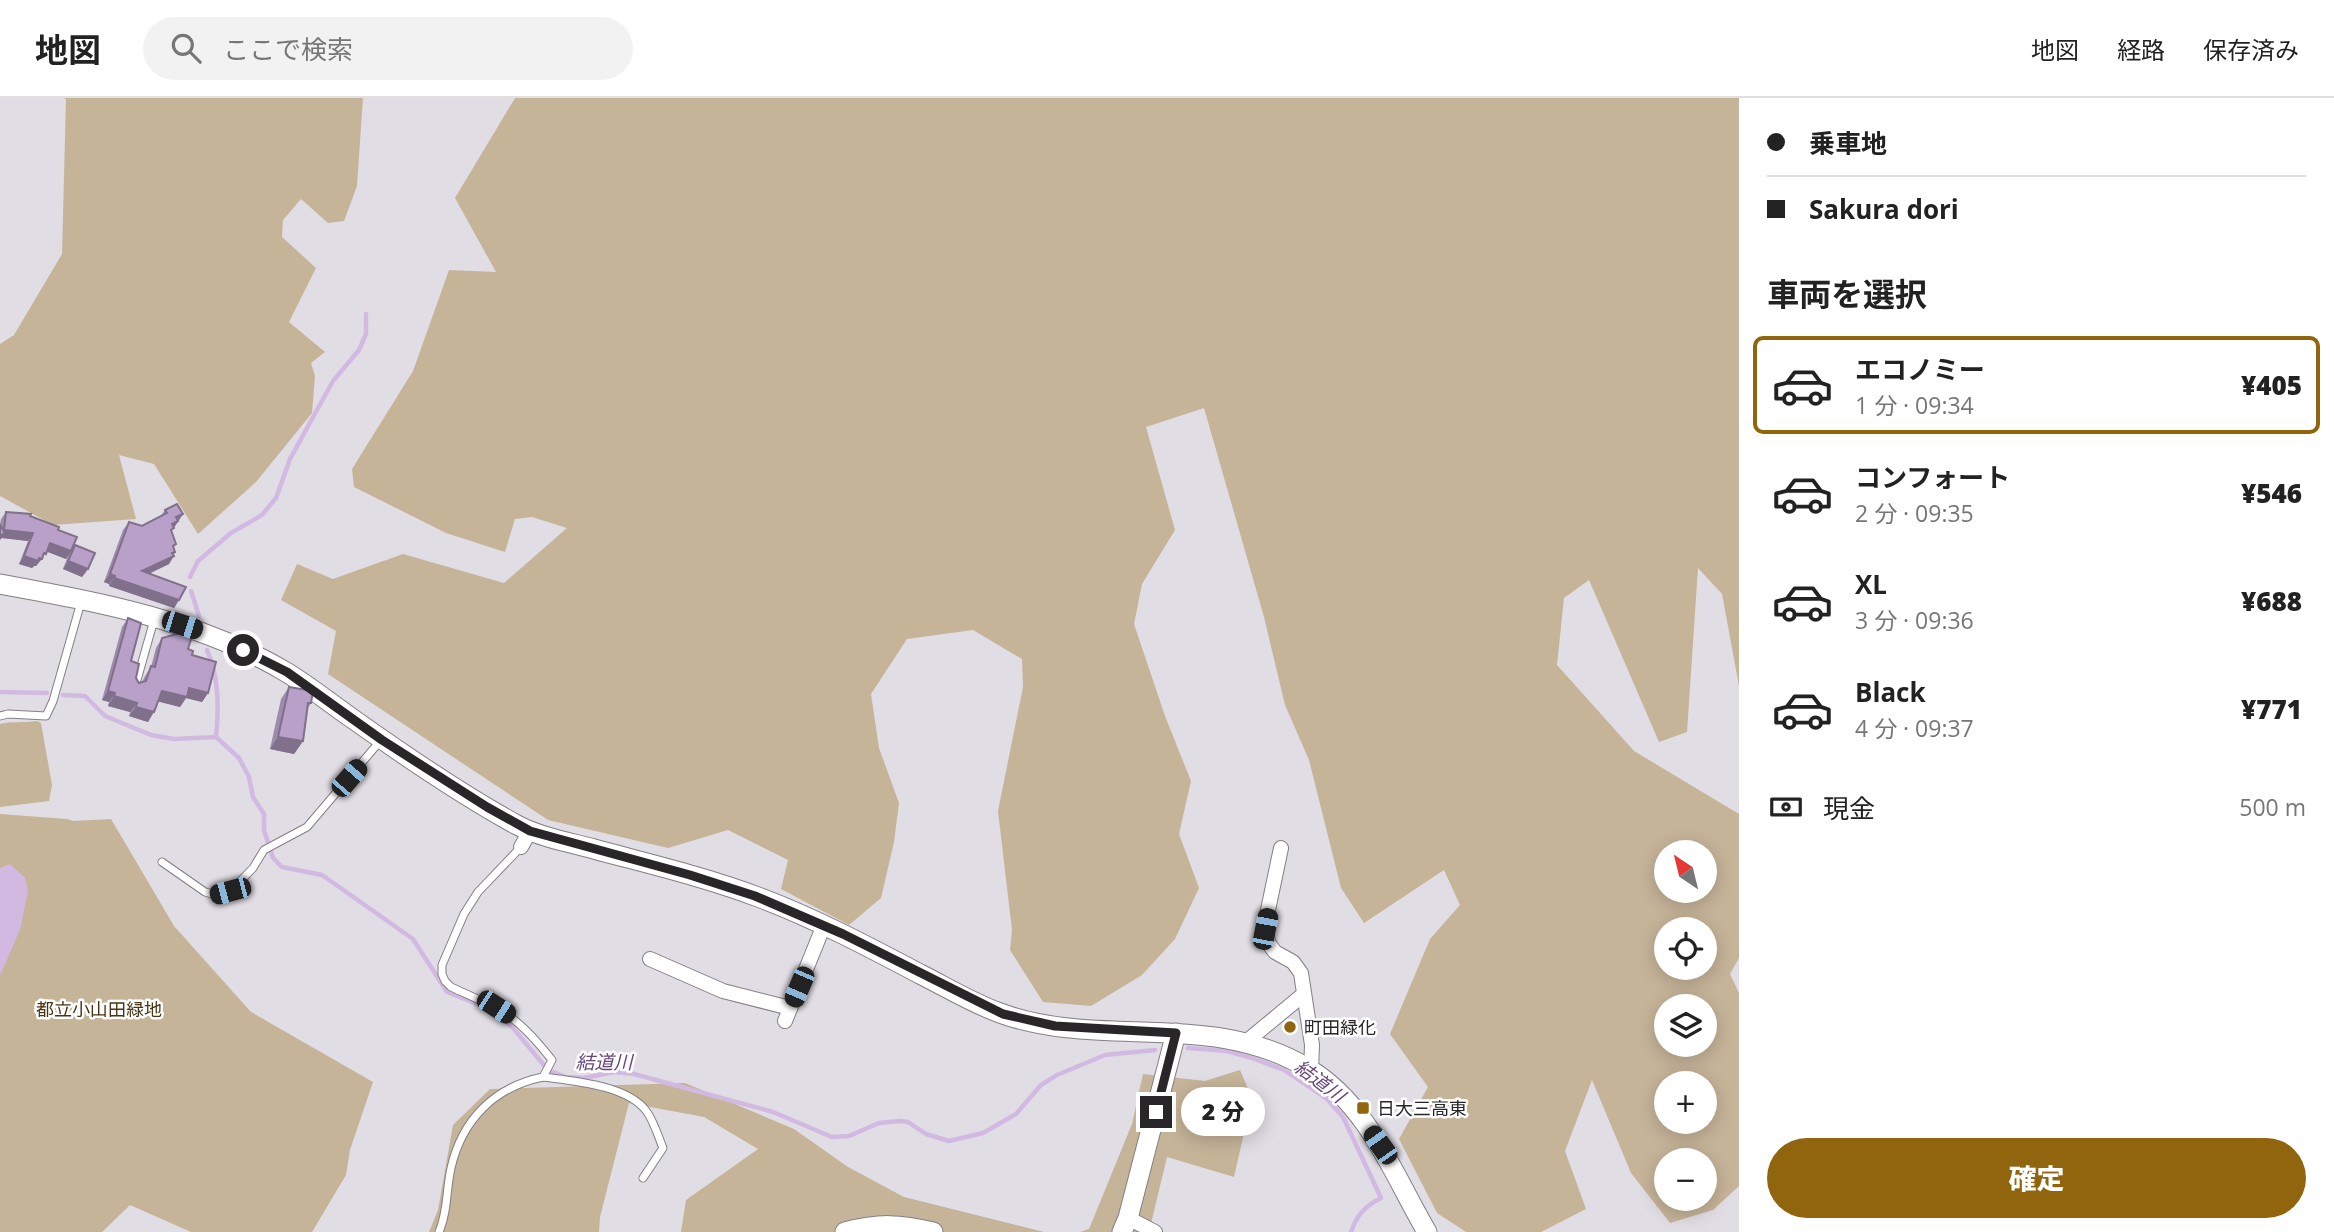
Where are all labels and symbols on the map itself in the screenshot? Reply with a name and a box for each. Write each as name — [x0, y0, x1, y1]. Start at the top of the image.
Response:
car — [159, 609, 206, 641]
route start — [227, 634, 259, 666]
car — [328, 755, 371, 801]
north arrow — [1654, 840, 1717, 903]
car — [207, 875, 254, 907]
car — [1251, 906, 1280, 952]
car — [782, 964, 817, 1010]
car — [473, 987, 520, 1027]
park label: 都立小山田緑地 — [36, 997, 162, 1021]
place label: 町田緑化 — [1304, 1015, 1376, 1039]
marker: 町田緑化 — [1282, 1019, 1298, 1035]
water label: 結道川 — [575, 1049, 634, 1075]
water label: 結道川 — [1289, 1053, 1352, 1110]
callout: 2 分 — [1180, 1088, 1264, 1136]
route end — [1140, 1096, 1172, 1128]
place label: 日大三高東 — [1377, 1096, 1467, 1120]
marker: 日大三高東 — [1355, 1100, 1371, 1116]
car — [1360, 1122, 1401, 1168]

